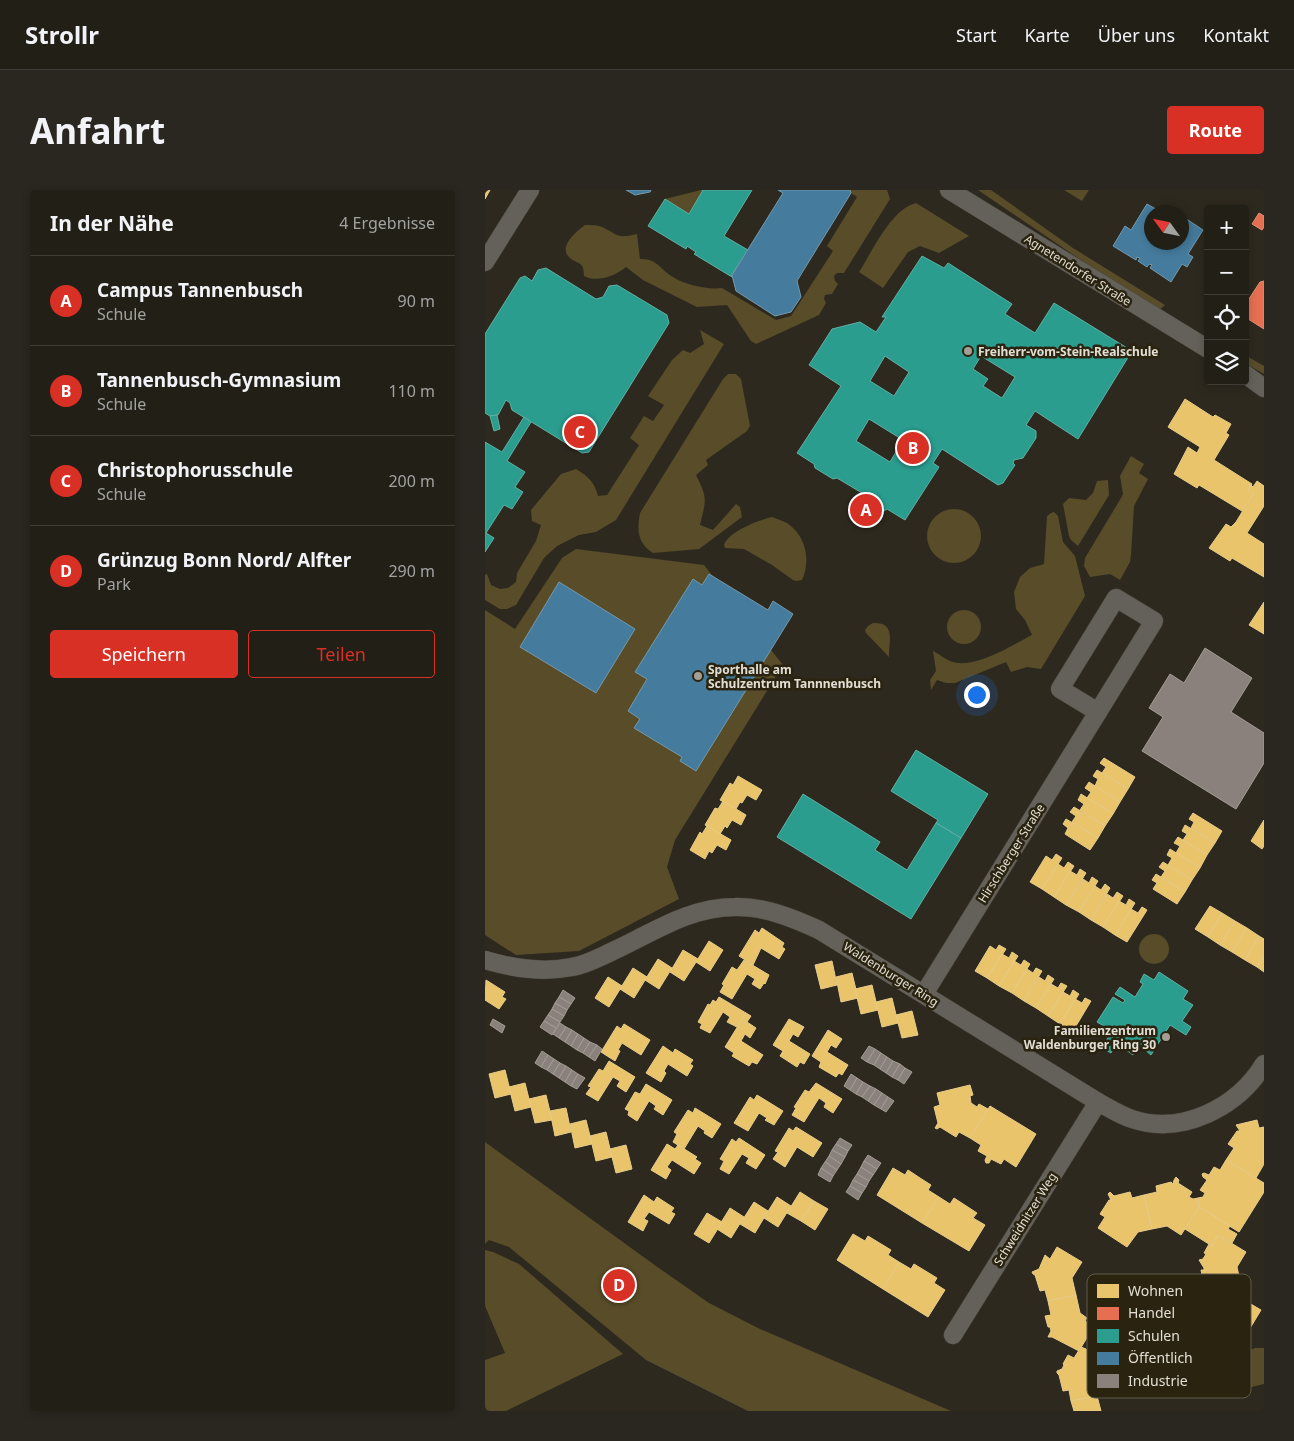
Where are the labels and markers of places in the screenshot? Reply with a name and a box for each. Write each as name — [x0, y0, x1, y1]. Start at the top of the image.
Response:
place label: Freiherr-vom-Stein-Realschule — [978, 343, 1158, 360]
marker: Freiherr-vom-Stein-Realschule — [962, 345, 974, 357]
pin: C — [564, 413, 596, 451]
pin: B — [897, 429, 929, 467]
pin: A — [850, 491, 882, 529]
place label: Sporthalle am Schulzentrum Tannnenbusch — [708, 661, 881, 692]
marker: Sporthalle am Schulzentrum Tannnenbusch — [692, 670, 704, 682]
place label: Familienzentrum Waldenburger Ring 30 — [1024, 1022, 1156, 1053]
marker: Familienzentrum Waldenburger Ring 30 — [1160, 1031, 1172, 1043]
pin: D — [603, 1266, 635, 1304]

